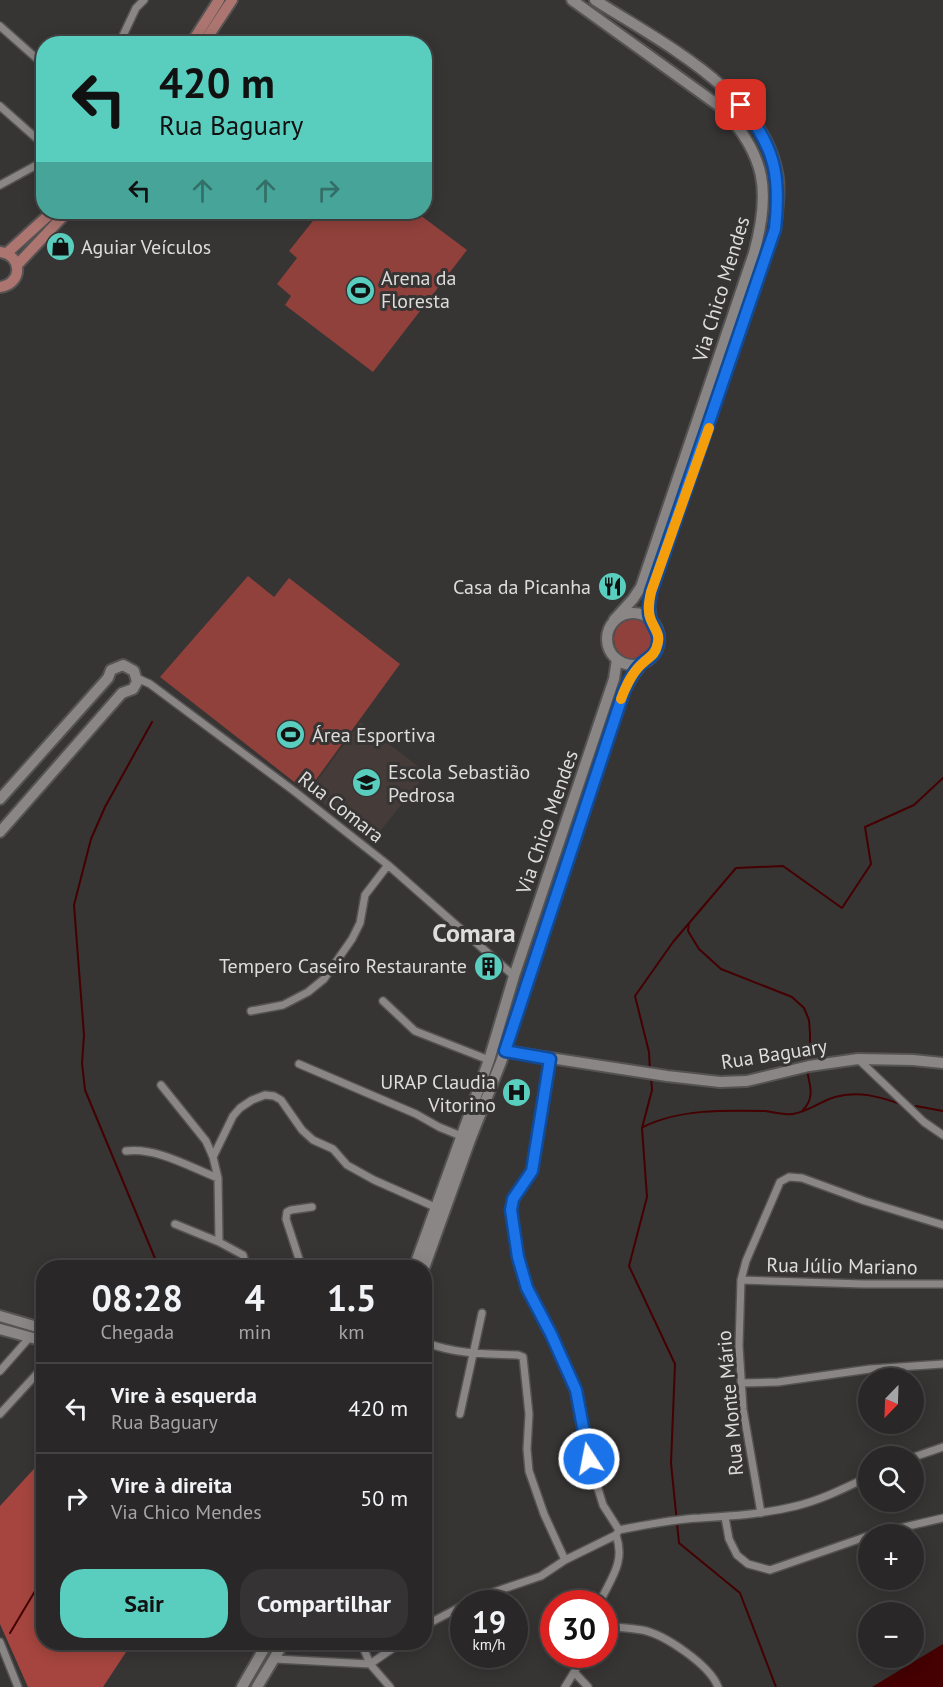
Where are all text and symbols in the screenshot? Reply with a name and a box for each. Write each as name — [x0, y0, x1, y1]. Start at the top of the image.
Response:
text: 420 m — [159, 55, 275, 110]
icon: left — [60, 60, 138, 138]
pin — [715, 79, 766, 130]
icon: arrive — [724, 88, 757, 121]
text: Rua Baguary — [159, 108, 303, 142]
icon: left — [123, 174, 156, 207]
icon: ahead — [186, 174, 219, 207]
icon: ahead — [249, 174, 282, 207]
icon: right — [312, 174, 345, 207]
street label: Via Chico Mendes — [686, 213, 755, 366]
shop icon: Aguiar Veículos — [44, 231, 76, 263]
place label: Aguiar Veículos — [81, 234, 211, 260]
place label: Arena da Floresta — [381, 265, 457, 314]
sports icon: Arena da Floresta — [344, 274, 376, 306]
restaurant icon: Casa da Picanha — [596, 571, 628, 603]
place label: Casa da Picanha — [453, 574, 591, 600]
sports icon: Área Esportiva — [275, 719, 307, 751]
place label: Área Esportiva — [312, 722, 436, 748]
street label: Via Chico Mendes — [510, 747, 584, 898]
place label: Escola Sebastião Pedrosa — [388, 759, 530, 808]
street label: Rua Comara — [293, 765, 389, 849]
school or university icon: Escola Sebastião Pedrosa — [351, 767, 383, 799]
district label: Comara — [432, 916, 516, 949]
building icon: Tempero Caseiro Restaurante — [472, 950, 504, 982]
place label: Tempero Caseiro Restaurante — [219, 953, 467, 979]
street label: Rua Baguary — [719, 1033, 829, 1075]
place label: URAP Claudia Vitorino — [380, 1069, 496, 1118]
hospital icon: URAP Claudia Vitorino — [501, 1077, 533, 1109]
street label: Rua Júlio Mariano — [766, 1252, 918, 1280]
text: 08:28 — [92, 1274, 183, 1321]
text: 4 — [245, 1274, 265, 1321]
text: 1.5 — [327, 1274, 376, 1321]
text: Chegada — [100, 1319, 174, 1345]
text: min — [239, 1319, 271, 1345]
text: km — [339, 1319, 364, 1345]
street label: Rua Monte Mário — [711, 1329, 749, 1477]
north arrow — [858, 1368, 924, 1434]
map controls — [858, 1368, 924, 1668]
text: Vire à esquerda — [111, 1381, 257, 1409]
icon: left — [60, 1392, 93, 1425]
text: 420 m — [348, 1394, 408, 1422]
text: Rua Baguary — [111, 1409, 218, 1435]
position arrow — [557, 1427, 621, 1491]
button: search — [858, 1446, 924, 1512]
text: Vire à direita — [111, 1471, 232, 1499]
icon: right — [60, 1482, 93, 1515]
text: 50 m — [360, 1484, 408, 1512]
text: Via Chico Mendes — [111, 1499, 262, 1525]
button: + — [858, 1524, 924, 1590]
button: Sair — [60, 1569, 228, 1638]
button: Compartilhar — [240, 1569, 408, 1638]
speed limit sign: 30 — [540, 1590, 618, 1668]
text: 19 — [472, 1602, 506, 1641]
button: − — [858, 1602, 924, 1668]
text: km/h — [473, 1635, 505, 1654]

